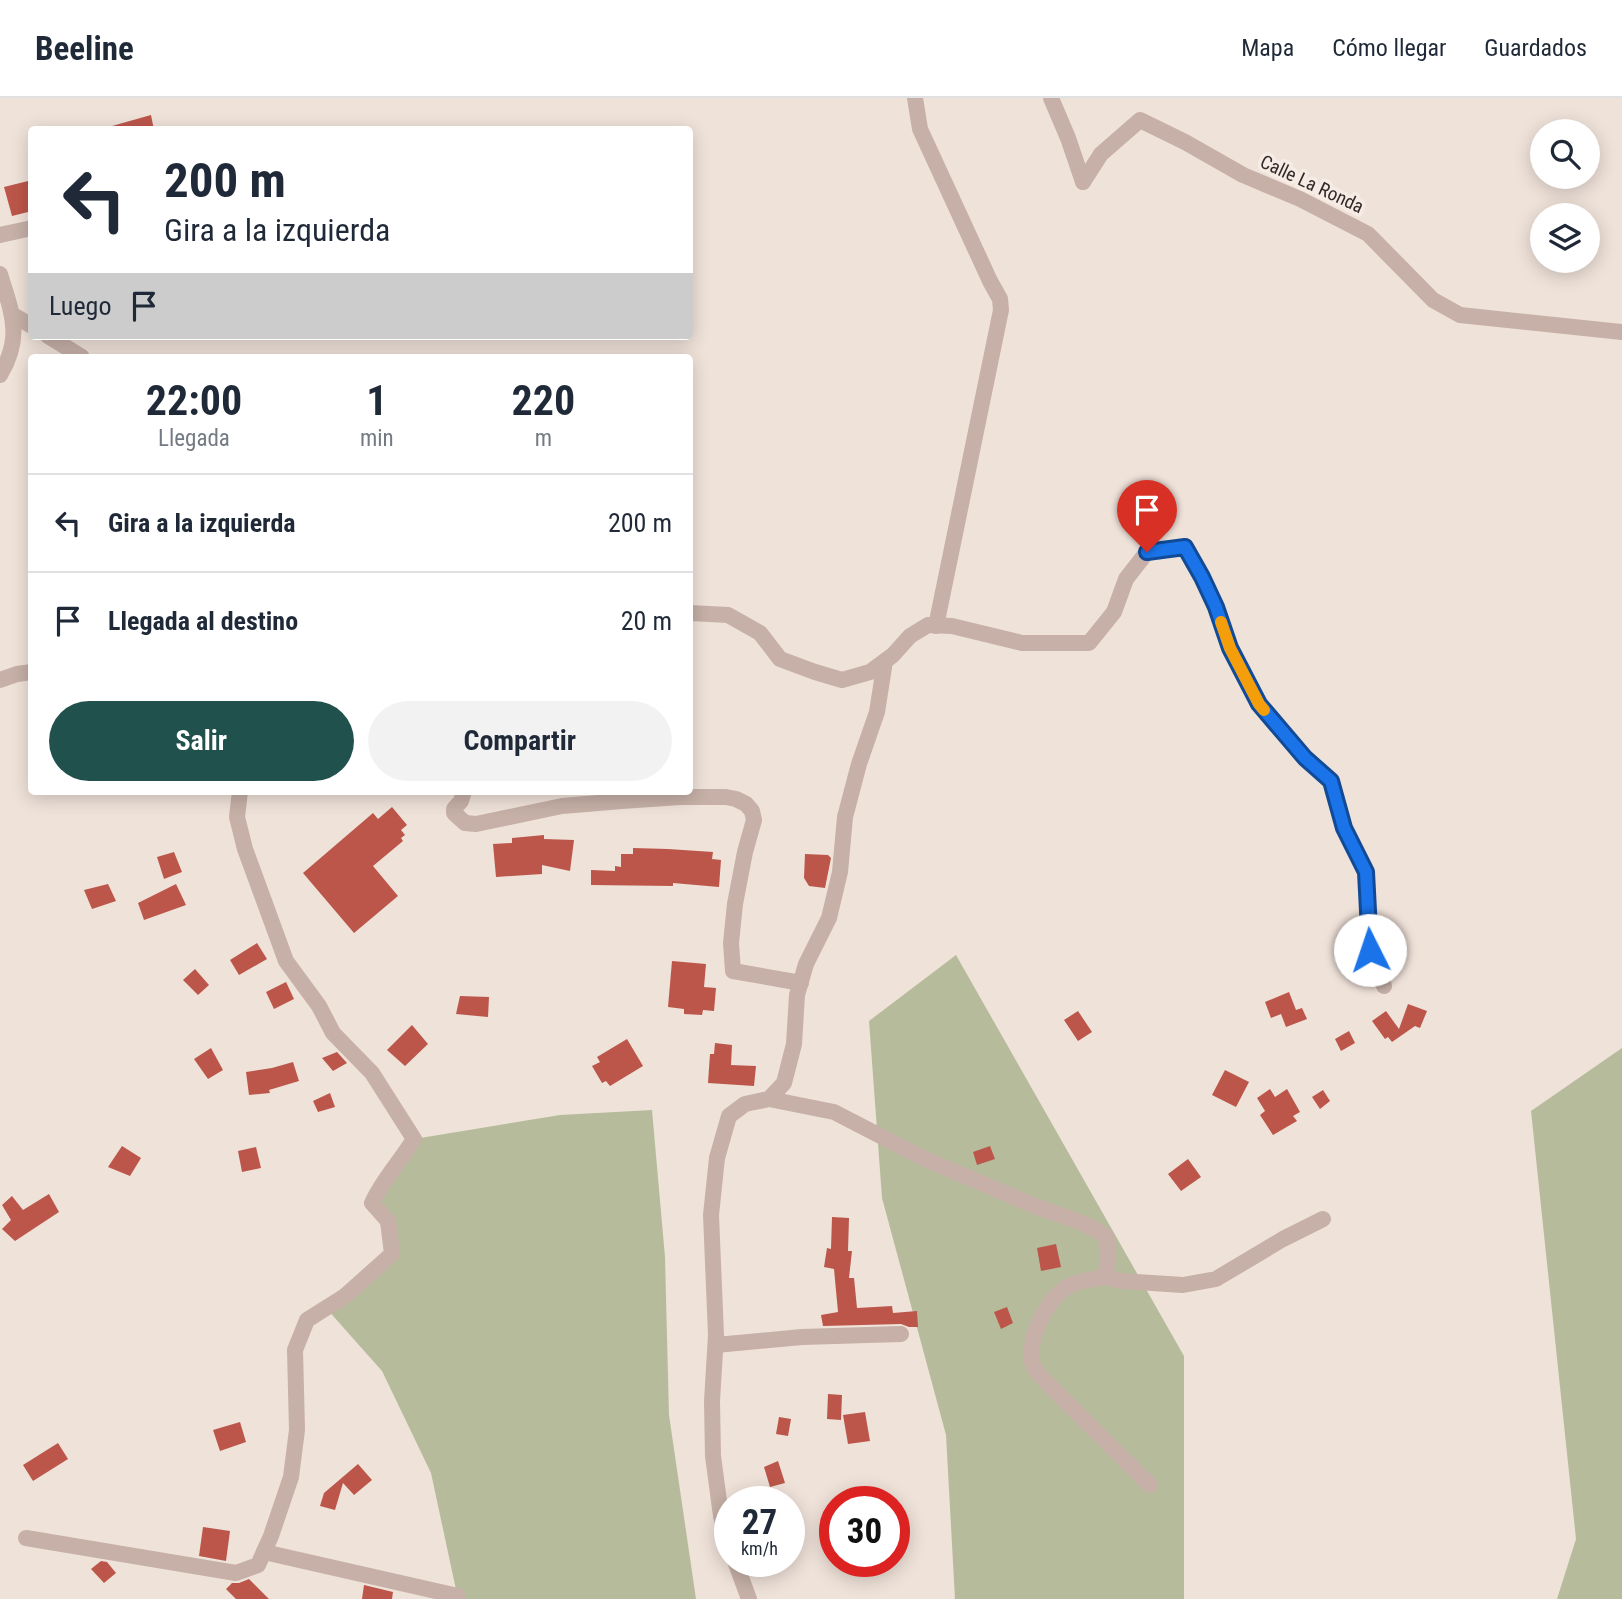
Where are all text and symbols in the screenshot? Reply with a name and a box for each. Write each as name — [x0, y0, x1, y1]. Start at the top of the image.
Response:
text: Beeline — [35, 29, 134, 68]
text: Mapa — [1241, 34, 1294, 62]
text: Cómo llegar — [1332, 34, 1446, 62]
text: Guardados — [1484, 34, 1587, 62]
map controls — [1530, 119, 1600, 273]
button: search — [1530, 119, 1600, 189]
street label: Calle La Ronda — [1257, 150, 1367, 218]
text: 200 m — [164, 152, 286, 209]
icon: left — [49, 154, 140, 245]
button: layers — [1530, 203, 1600, 273]
text: Gira a la izquierda — [164, 211, 390, 249]
icon: arrive — [125, 287, 163, 325]
text: Luego — [49, 291, 111, 321]
text: 22:00 — [146, 376, 242, 425]
text: 1 — [366, 376, 387, 425]
text: 220 — [511, 376, 575, 425]
text: Llegada — [158, 425, 230, 452]
text: min — [360, 425, 394, 452]
text: m — [535, 425, 552, 452]
pin — [1117, 480, 1177, 552]
icon: arrive — [1128, 491, 1166, 529]
icon: left — [49, 504, 87, 542]
text: Gira a la izquierda — [108, 508, 296, 538]
text: 200 m — [608, 508, 672, 538]
icon: arrive — [49, 602, 87, 640]
text: Llegada al destino — [108, 606, 298, 636]
text: 20 m — [621, 606, 672, 636]
button: Salir — [49, 701, 354, 781]
button: Compartir — [368, 701, 672, 781]
position arrow — [1333, 913, 1407, 987]
speed limit sign: 30 — [819, 1486, 910, 1577]
text: 27 — [742, 1502, 777, 1543]
text: km/h — [741, 1538, 778, 1559]

